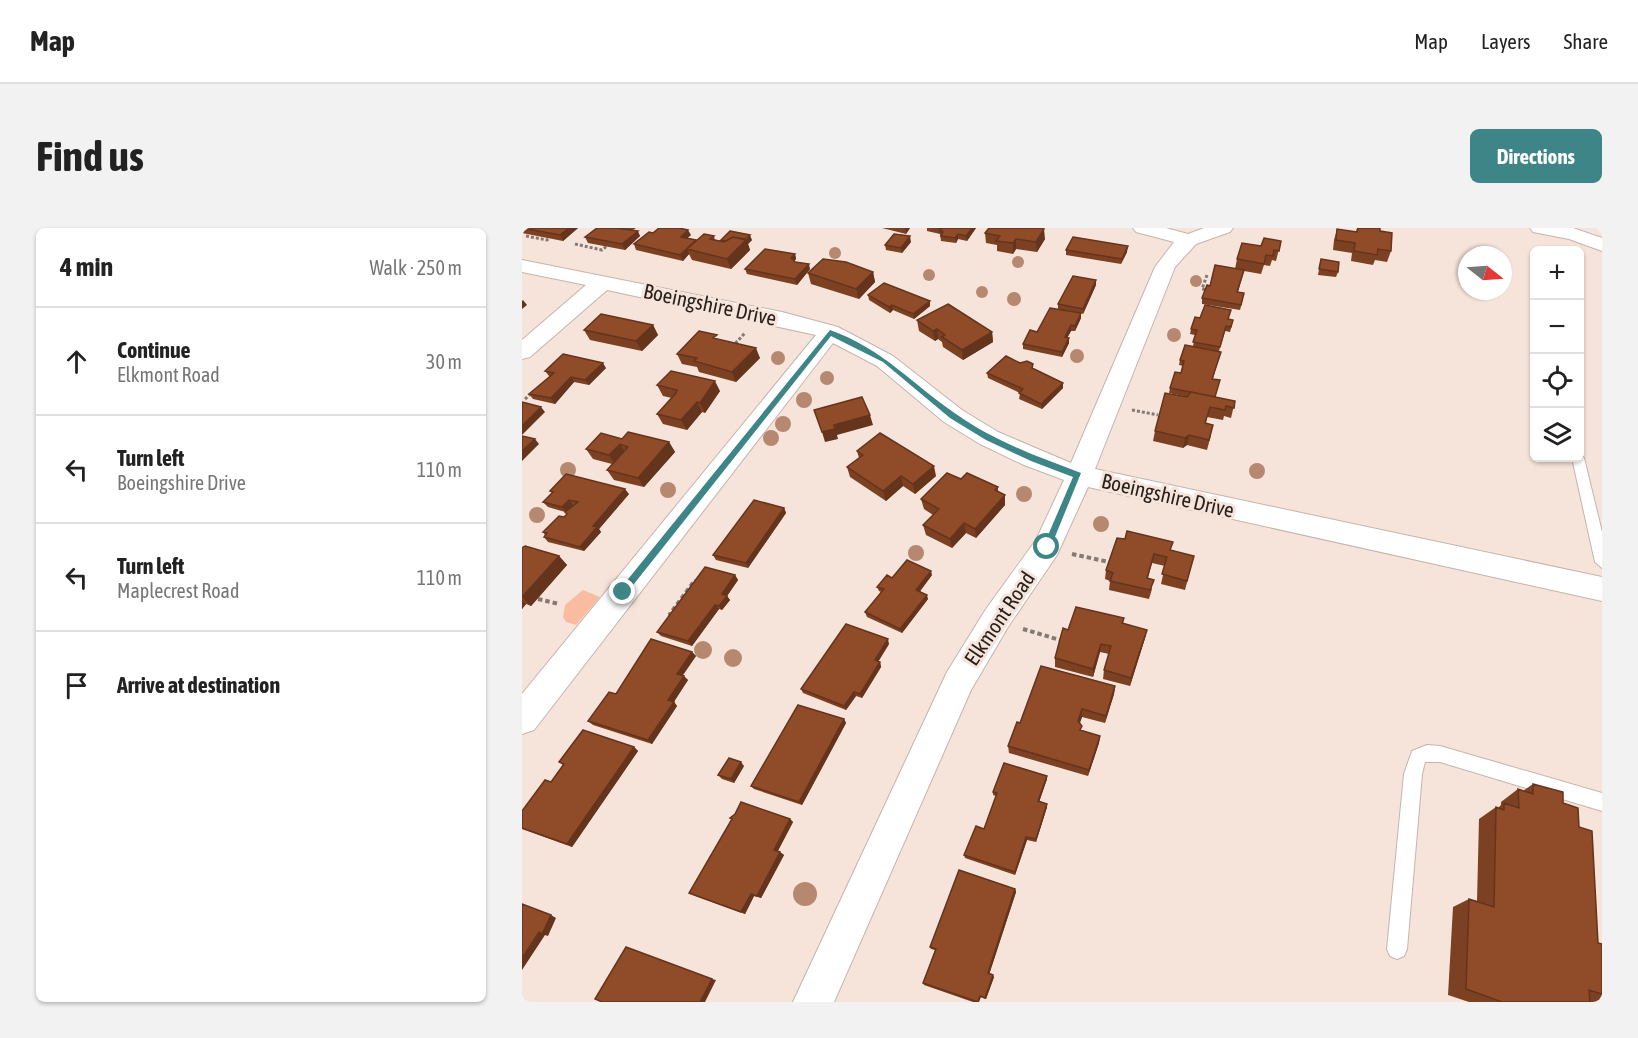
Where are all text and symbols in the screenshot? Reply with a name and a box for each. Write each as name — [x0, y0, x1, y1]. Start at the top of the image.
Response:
text: Map — [30, 25, 75, 57]
text: Map — [1414, 29, 1448, 53]
text: Layers — [1481, 29, 1531, 53]
text: Share — [1564, 29, 1608, 53]
button: Directions — [1470, 129, 1602, 183]
text: Find us — [36, 132, 144, 180]
north arrow — [1458, 246, 1512, 300]
map controls — [1530, 246, 1584, 462]
button: + — [1530, 246, 1584, 300]
text: 4 min — [60, 252, 113, 282]
text: Walk · 250 m — [370, 256, 462, 279]
street label: Boeingshire Drive — [641, 278, 779, 330]
button: − — [1530, 300, 1584, 354]
text: Continue — [117, 337, 191, 363]
icon: ahead — [60, 345, 93, 378]
text: 30 m — [426, 350, 462, 373]
button: locate — [1530, 354, 1584, 408]
text: Elkmont Road — [117, 363, 220, 386]
button: layers — [1530, 408, 1584, 462]
text: Turn left — [117, 445, 184, 471]
icon: left — [60, 453, 93, 486]
text: 110 m — [417, 458, 462, 481]
street label: Boeingshire Drive — [1099, 468, 1237, 522]
text: Boeingshire Drive — [117, 471, 246, 494]
route start — [1033, 533, 1059, 559]
text: Turn left — [117, 553, 184, 579]
icon: left — [60, 561, 93, 594]
text: 110 m — [417, 566, 462, 589]
street label: Elkmont Road — [959, 567, 1039, 669]
route end — [609, 578, 635, 604]
text: Maplecrest Road — [117, 579, 239, 602]
icon: arrive — [60, 669, 93, 702]
text: Arrive at destination — [117, 672, 280, 698]

